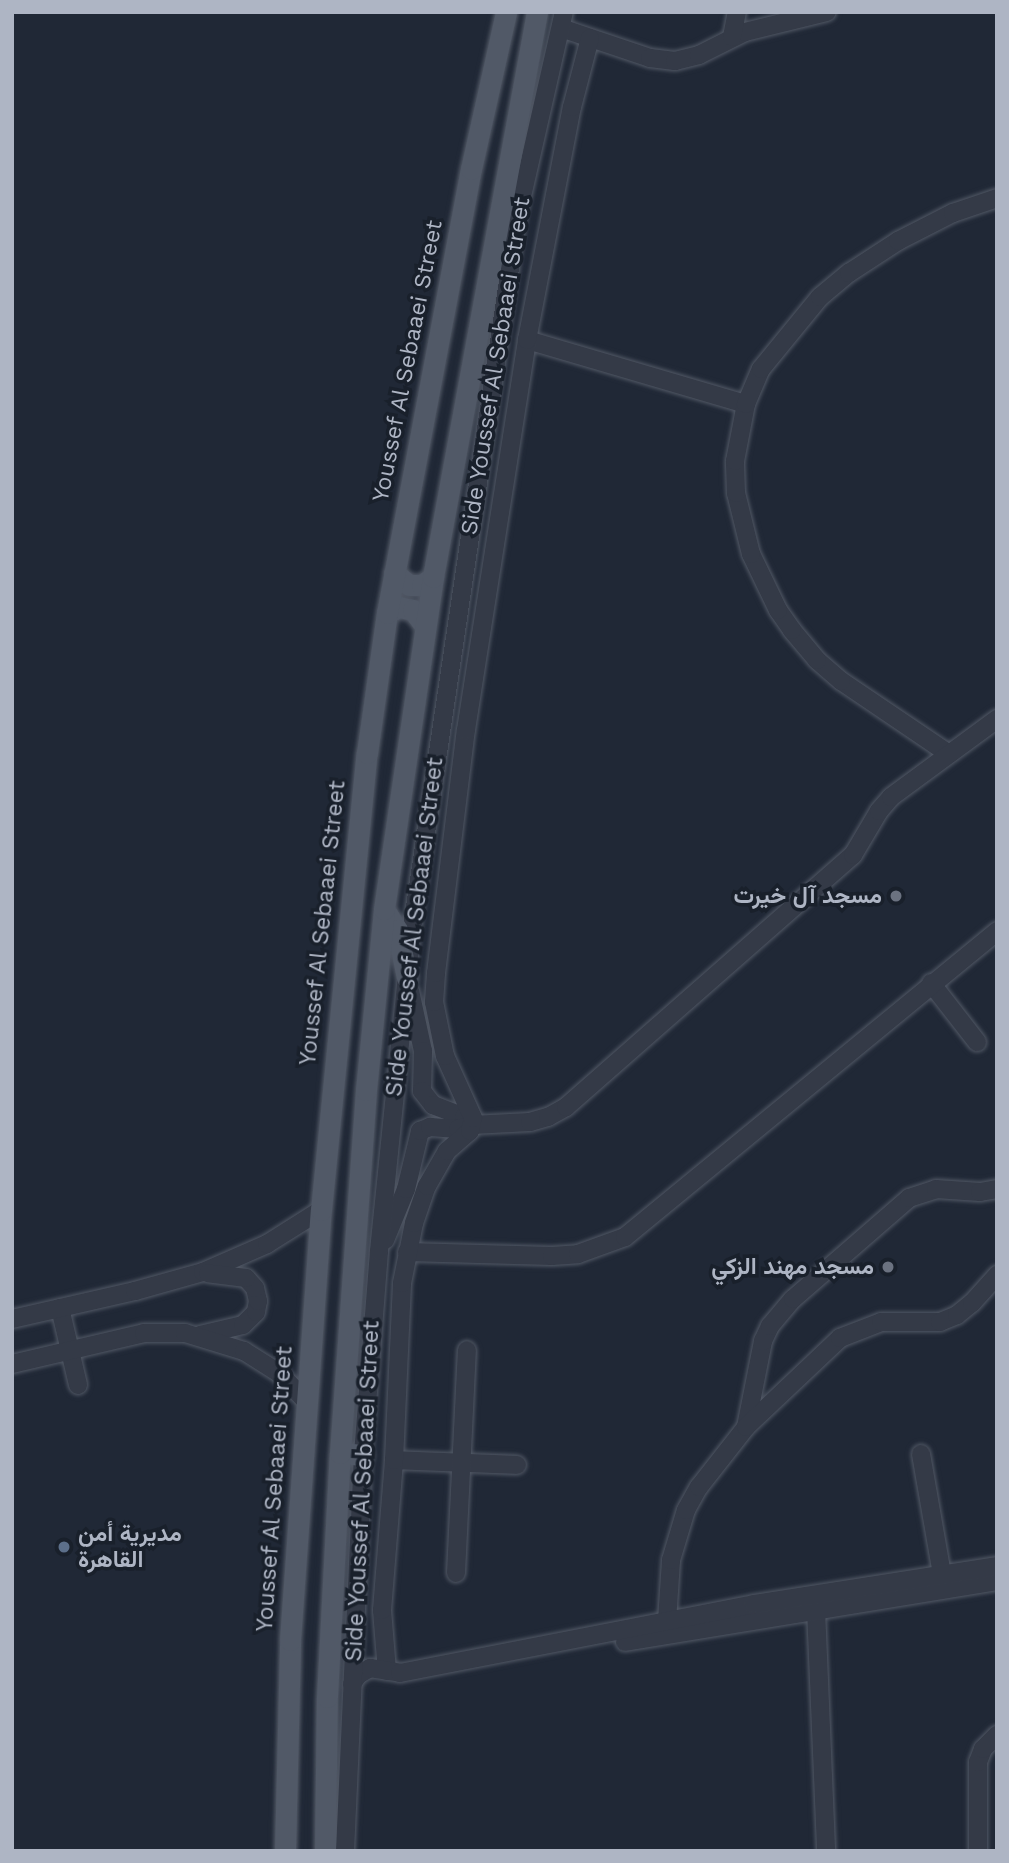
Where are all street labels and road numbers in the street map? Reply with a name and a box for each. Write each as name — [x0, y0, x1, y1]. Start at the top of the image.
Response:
street label: Side Youssef Al Sebaaei Street — [455, 193, 537, 539]
street label: Youssef Al Sebaaei Street — [367, 217, 449, 505]
street label: Side Youssef Al Sebaaei Street — [380, 754, 450, 1100]
street label: Youssef Al Sebaaei Street — [294, 778, 352, 1068]
street label: Side Youssef Al Sebaaei Street — [340, 1318, 386, 1664]
street label: Youssef Al Sebaaei Street — [251, 1344, 299, 1634]

